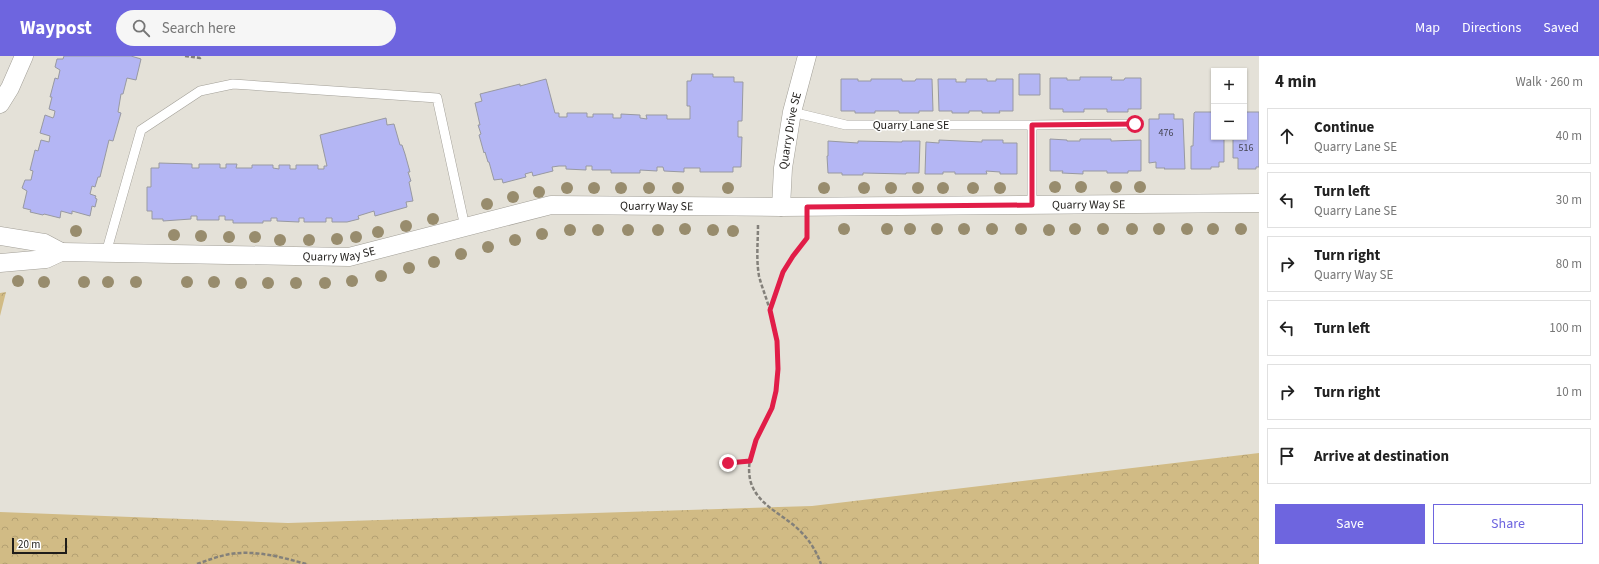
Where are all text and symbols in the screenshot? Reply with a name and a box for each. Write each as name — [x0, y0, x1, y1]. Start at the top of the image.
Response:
search box — [116, 10, 396, 46]
text: Waypost — [20, 15, 92, 42]
icon: search — [130, 17, 152, 39]
text: Search here — [162, 18, 236, 39]
text: Map — [1415, 18, 1440, 38]
text: Directions — [1462, 18, 1521, 38]
text: Saved — [1543, 18, 1579, 38]
map controls — [1211, 68, 1247, 140]
button: + — [1211, 68, 1247, 104]
text: 4 min — [1275, 70, 1316, 94]
text: Walk · 260 m — [1515, 73, 1583, 91]
street label: Quarry Drive SE — [775, 90, 806, 171]
button: − — [1211, 104, 1247, 140]
route start — [1126, 115, 1144, 133]
street label: Quarry Lane SE — [873, 117, 949, 134]
text: Continue — [1314, 117, 1374, 138]
icon: ahead — [1276, 125, 1298, 147]
house number: 476 — [1159, 126, 1173, 140]
text: 40 m — [1556, 127, 1582, 145]
text: Quarry Lane SE — [1314, 138, 1397, 156]
house number: 516 — [1239, 141, 1253, 155]
text: Turn left — [1314, 181, 1370, 202]
icon: left — [1276, 189, 1298, 211]
text: 30 m — [1556, 191, 1582, 209]
street label: Quarry Way SE — [1052, 196, 1125, 214]
street label: Quarry Way SE — [620, 198, 693, 215]
text: Quarry Lane SE — [1314, 202, 1397, 220]
street label: Quarry Way SE — [302, 243, 377, 266]
text: Turn right — [1314, 245, 1380, 266]
icon: right — [1276, 253, 1298, 275]
text: 80 m — [1556, 255, 1582, 273]
text: Quarry Way SE — [1314, 266, 1393, 284]
icon: left — [1276, 317, 1298, 339]
text: Turn left — [1314, 318, 1370, 339]
text: 100 m — [1549, 319, 1582, 337]
icon: right — [1276, 381, 1298, 403]
text: Turn right — [1314, 382, 1380, 403]
text: 10 m — [1556, 383, 1582, 401]
icon: arrive — [1276, 445, 1298, 467]
text: Arrive at destination — [1314, 446, 1449, 467]
route end — [719, 454, 737, 472]
button: Save — [1275, 504, 1425, 544]
button: Share — [1433, 504, 1583, 544]
scale bar — [12, 536, 67, 555]
text: 20 m — [18, 537, 40, 552]

